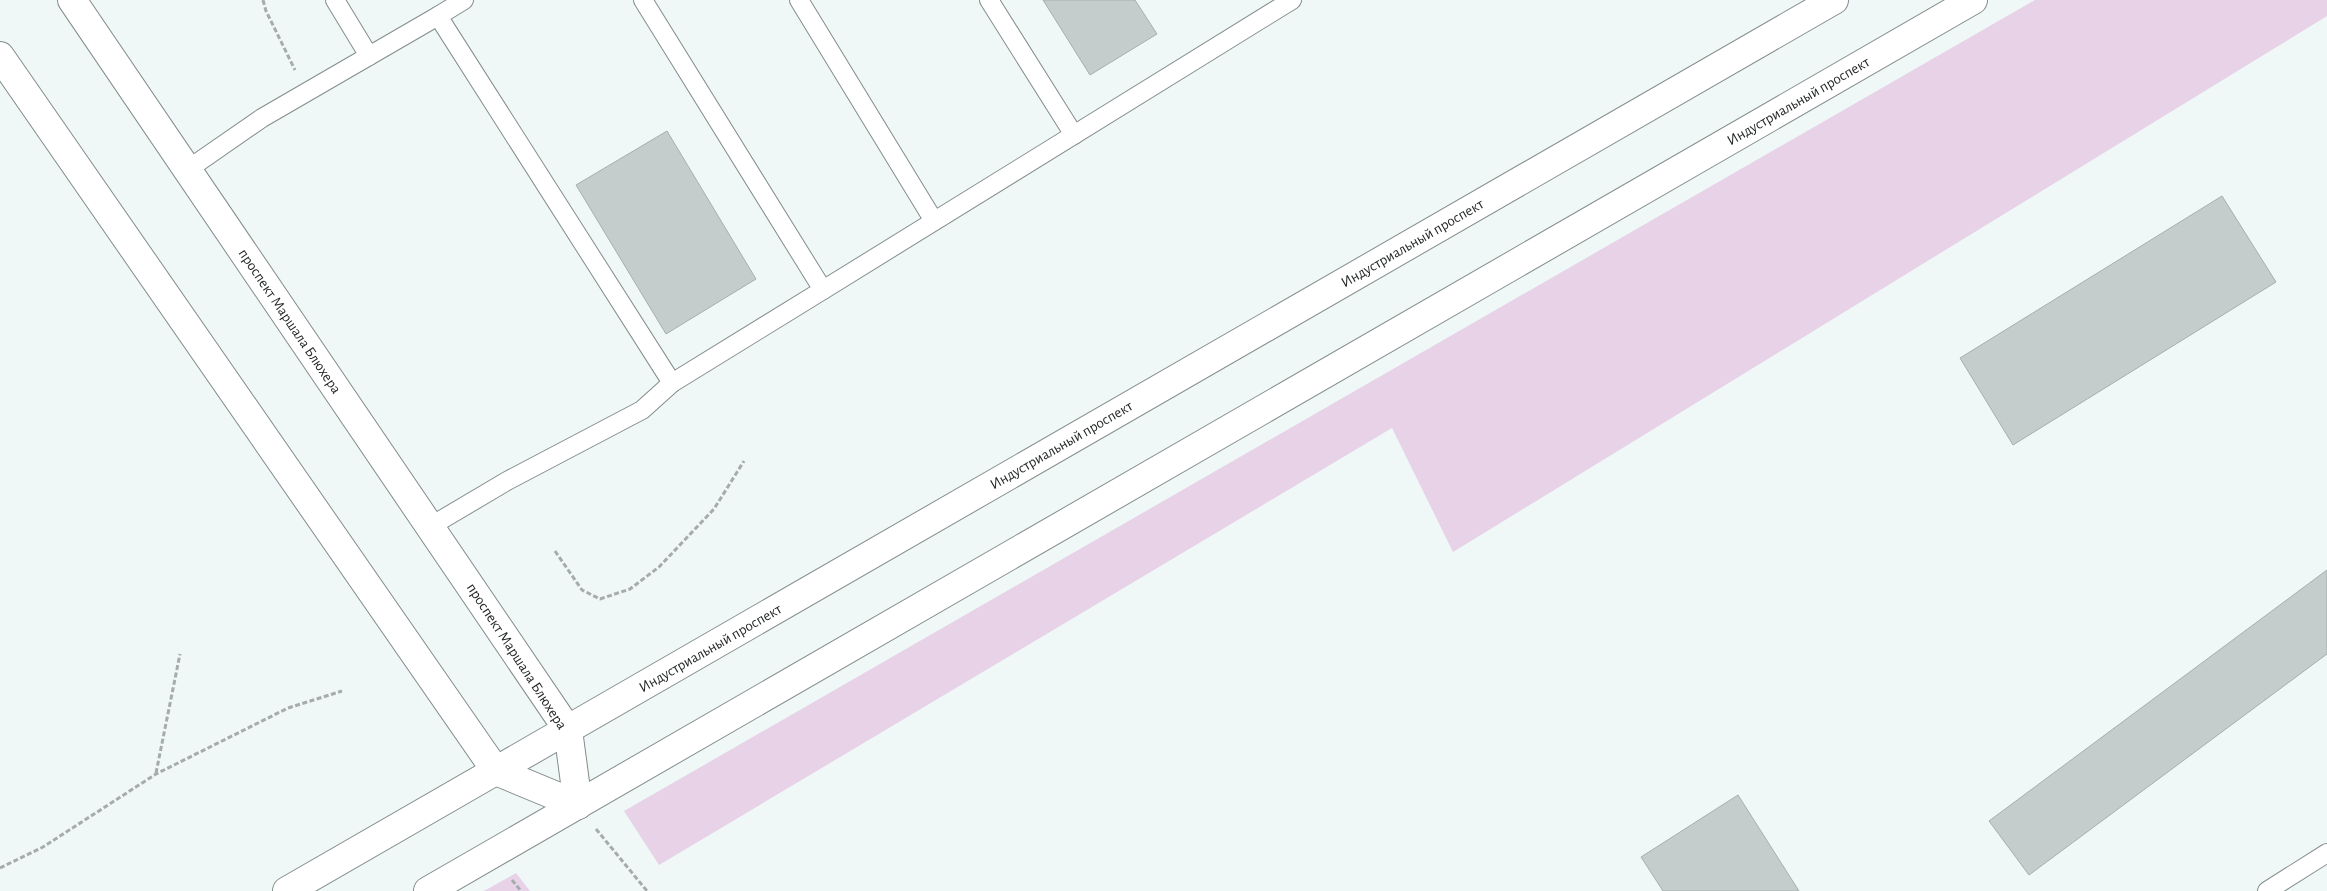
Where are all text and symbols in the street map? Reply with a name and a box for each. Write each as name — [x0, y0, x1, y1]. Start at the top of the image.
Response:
street label: Индустриальный проспект — [1724, 54, 1873, 148]
street label: Индустриальный проспект — [1338, 196, 1487, 290]
street label: проспект Маршала Блюхера — [235, 246, 344, 397]
street label: Индустриальный проспект — [987, 398, 1136, 492]
street label: проспект Маршала Блюхера — [464, 580, 570, 732]
street label: Индустриальный проспект — [636, 601, 785, 695]

